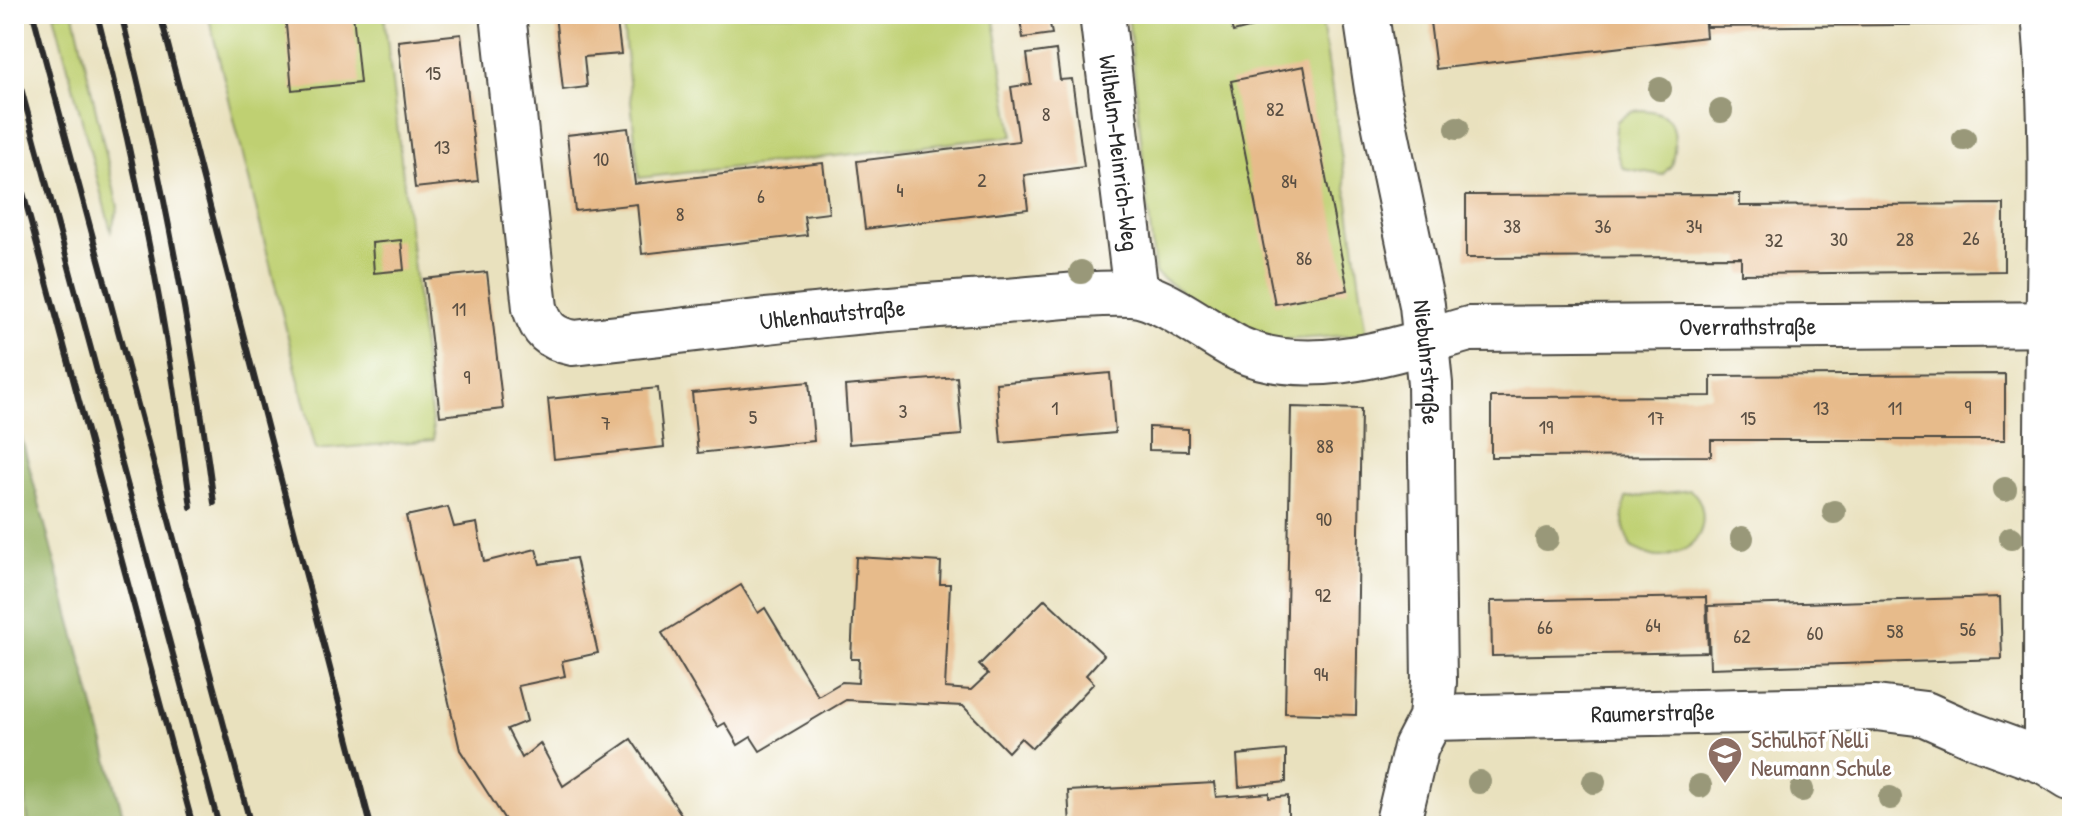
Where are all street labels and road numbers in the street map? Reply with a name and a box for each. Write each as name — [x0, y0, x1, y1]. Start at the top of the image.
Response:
street label: Wilhelm-Meinrich-Weg — [1092, 53, 1148, 253]
street label: Uhlenhautstraße — [758, 291, 907, 337]
street label: Niebuhrstraße — [1407, 298, 1448, 425]
street label: Overrathstraße — [1679, 309, 1817, 342]
street label: Raumerstraße — [1591, 695, 1715, 729]

